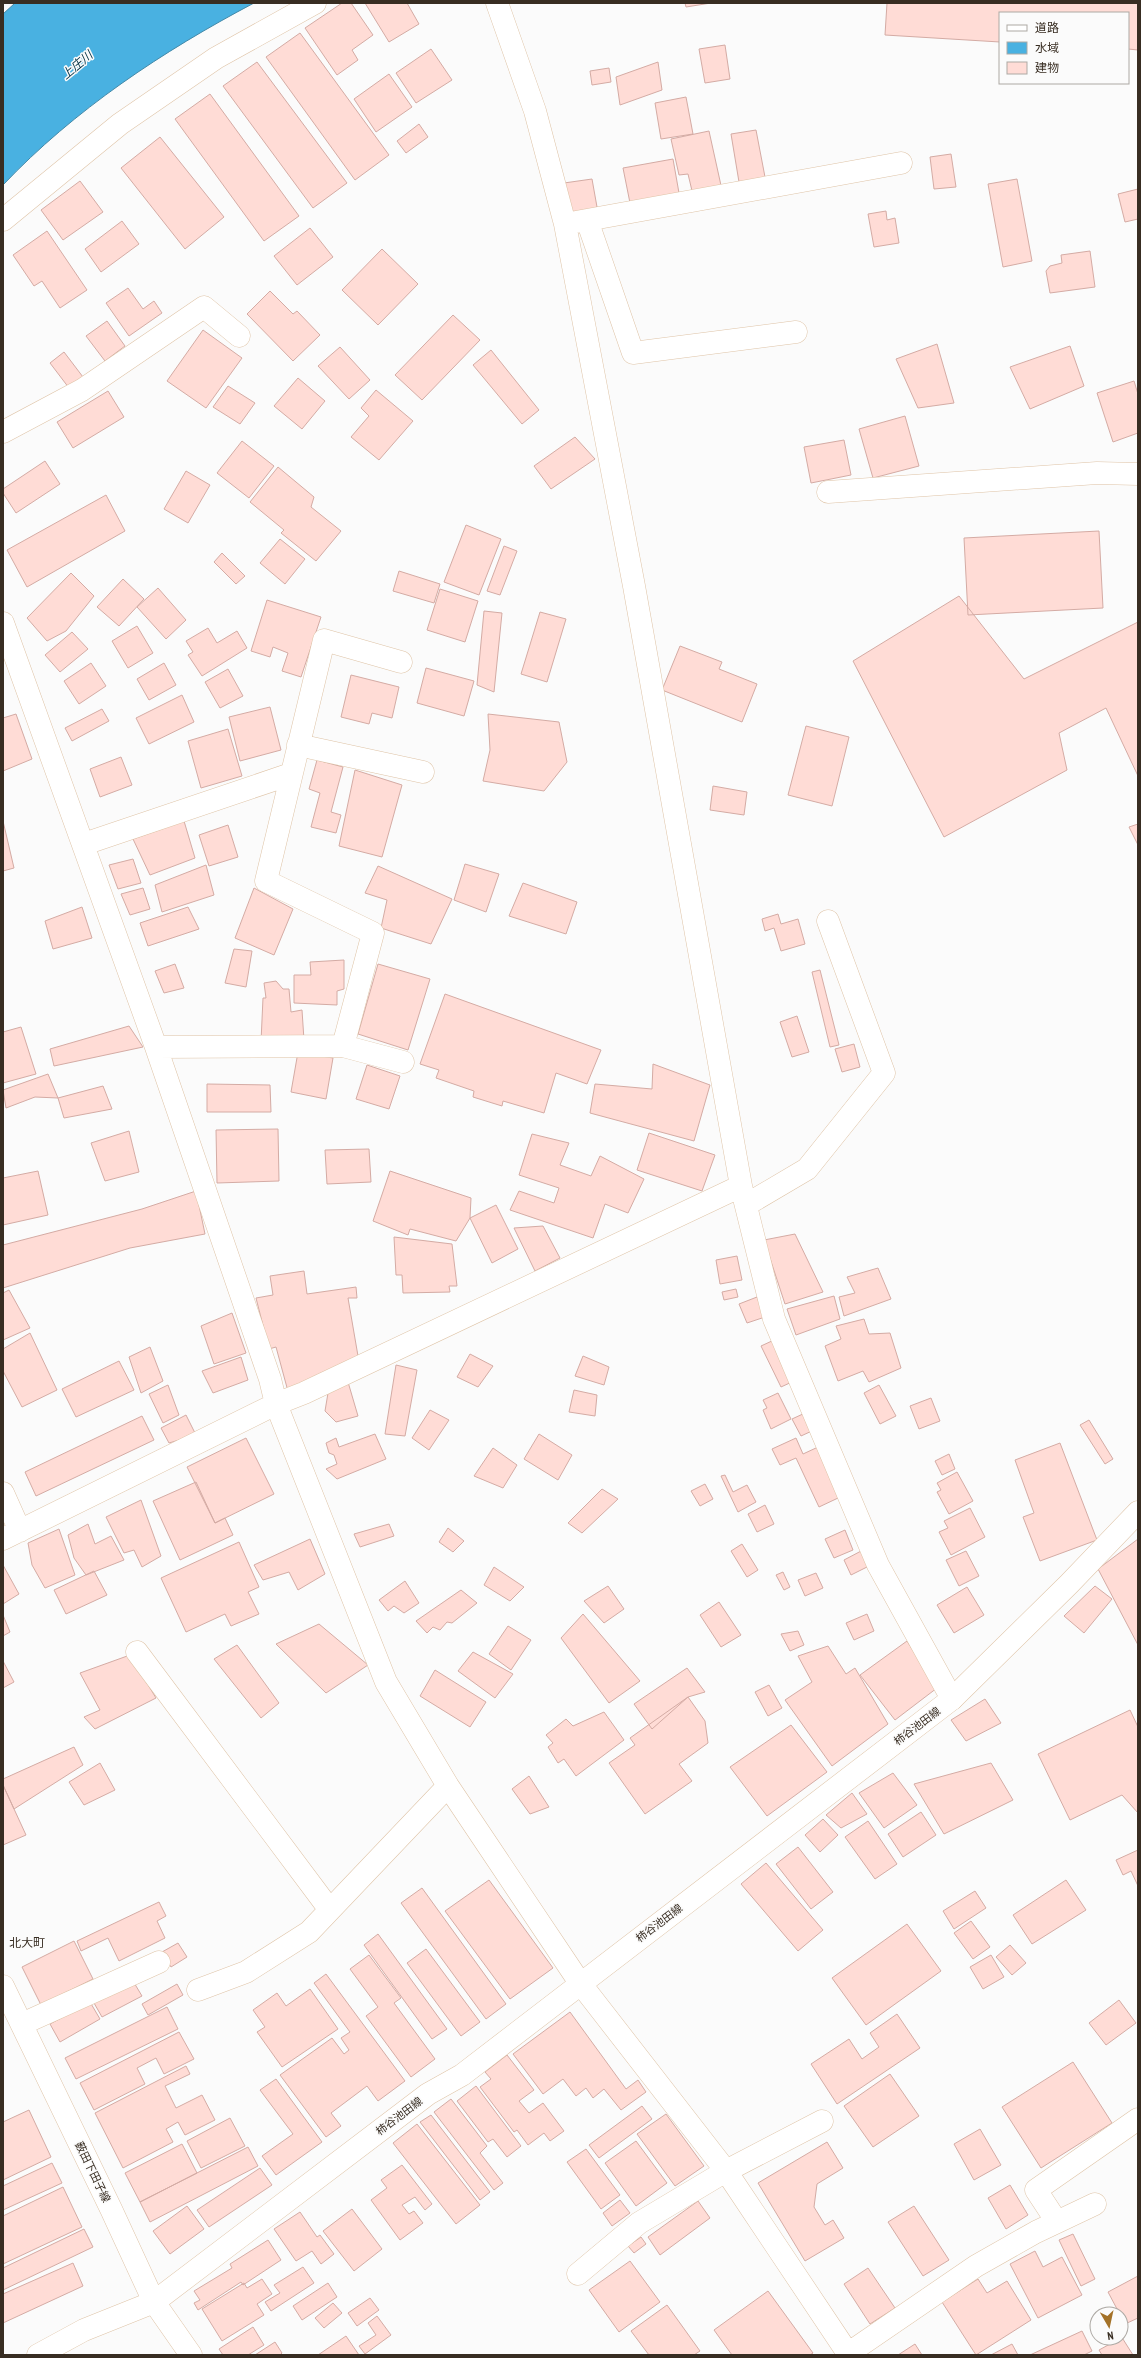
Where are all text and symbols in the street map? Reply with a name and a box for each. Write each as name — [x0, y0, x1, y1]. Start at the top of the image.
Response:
legend — [999, 12, 1129, 84]
text: 道路 — [1035, 20, 1059, 35]
text: 水域 — [1035, 40, 1059, 55]
water label: 上庄川 — [58, 46, 97, 82]
text: 建物 — [1035, 60, 1059, 75]
street label: 柿谷池田線 — [891, 1704, 943, 1748]
street label: 柿谷池田線 — [633, 1901, 685, 1945]
district label: 北大町 — [9, 1935, 45, 1950]
street label: 柿谷池田線 — [373, 2094, 425, 2138]
street label: 薮田下田子線 — [72, 2139, 114, 2205]
north arrow — [1089, 2306, 1129, 2346]
text: N — [1106, 2328, 1115, 2343]

